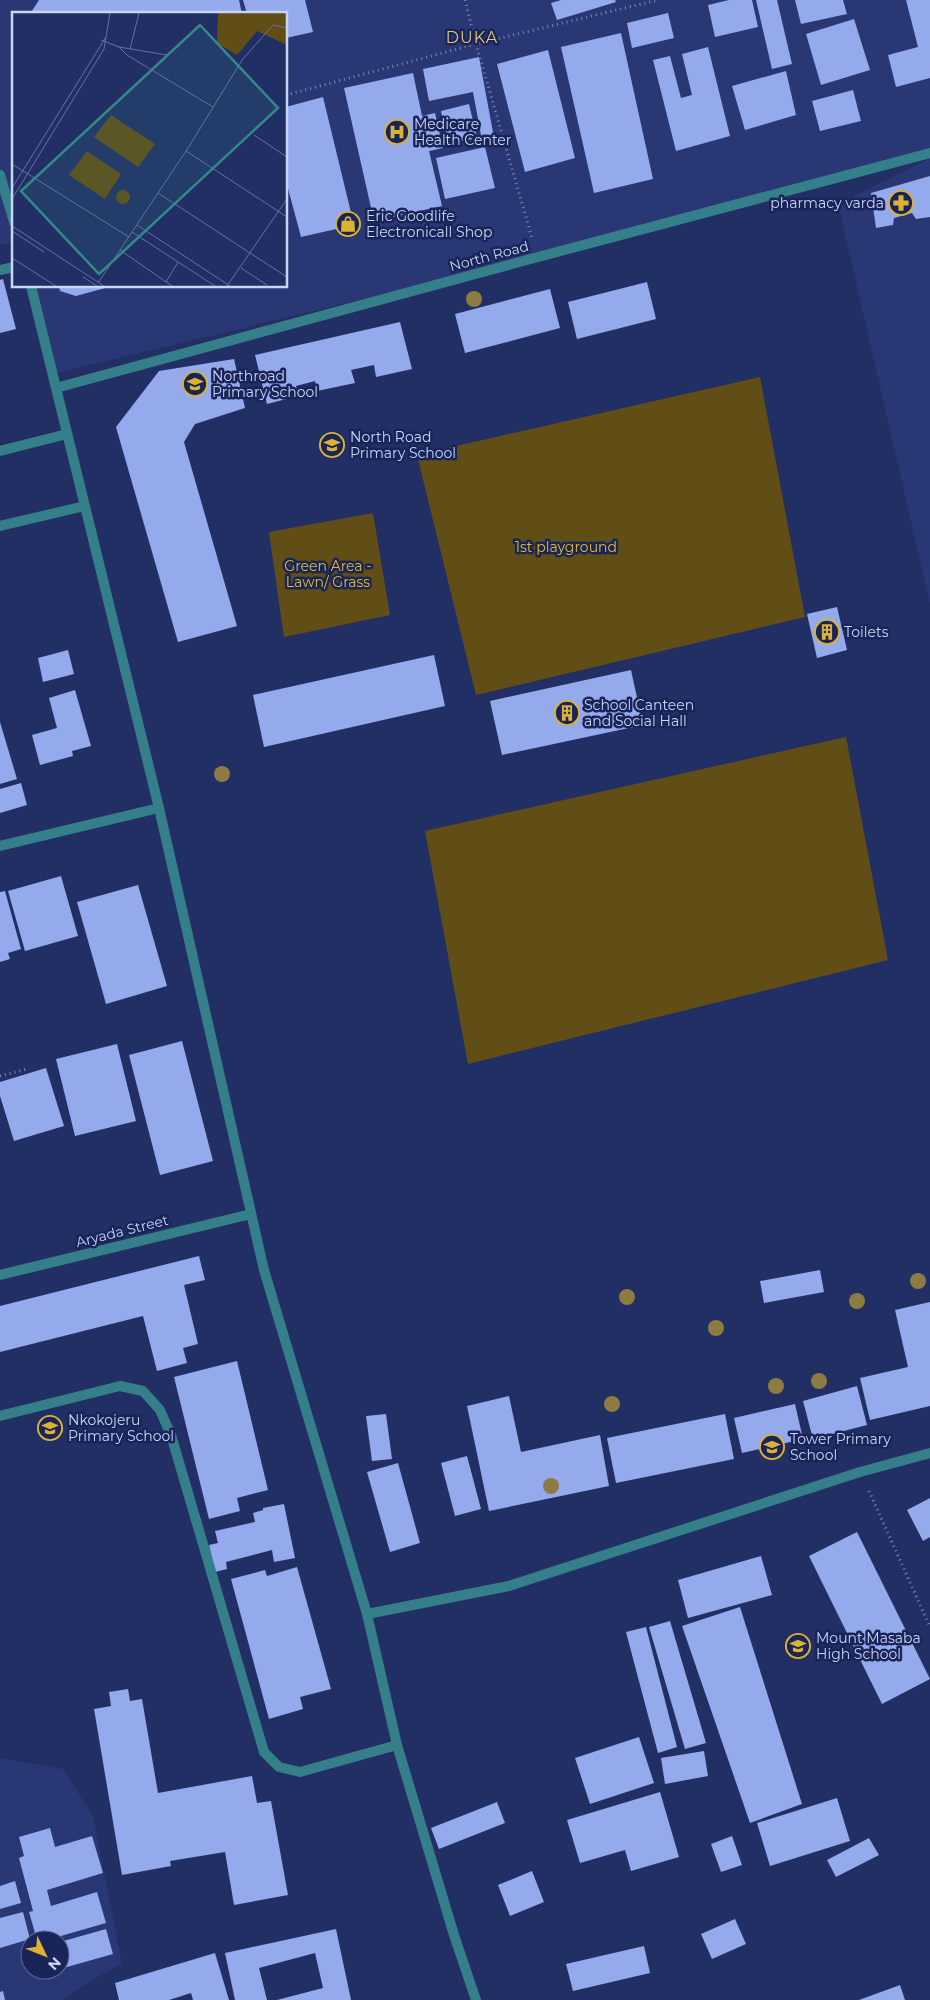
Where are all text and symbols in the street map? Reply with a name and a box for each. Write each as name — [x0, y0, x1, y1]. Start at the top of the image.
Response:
inset map — [12, 12, 288, 288]
district label: DUKA — [446, 28, 498, 47]
place label: Medicare Health Center — [414, 115, 512, 149]
hospital icon: Medicare Health Center — [384, 119, 410, 145]
pharmacy icon: pharmacy varda — [888, 190, 914, 216]
place label: pharmacy varda — [770, 194, 884, 212]
place label: Eric Goodlife Electronicall Shop — [366, 207, 492, 241]
shop icon: Eric Goodlife Electronicall Shop — [335, 211, 361, 237]
street label: North Road — [447, 237, 531, 275]
place label: Northroad Primary School — [212, 367, 318, 401]
school or university icon: Northroad Primary School — [182, 371, 208, 397]
place label: North Road Primary School — [350, 428, 456, 462]
school or university icon: North Road Primary School — [319, 432, 345, 458]
park label: 1st playground — [515, 538, 617, 556]
park label: Green Area - Lawn/ Grass — [284, 557, 372, 591]
building icon: Toilets — [814, 619, 840, 645]
place label: Toilets — [844, 623, 889, 641]
place label: School Canteen and Social Hall — [584, 696, 694, 730]
building icon: School Canteen and Social Hall — [554, 700, 580, 726]
street label: Aryada Street — [74, 1211, 171, 1251]
place label: Nkokojeru Primary School — [68, 1411, 174, 1445]
school or university icon: Nkokojeru Primary School — [37, 1415, 63, 1441]
place label: Tower Primary School — [790, 1430, 891, 1464]
school or university icon: Tower Primary School — [759, 1434, 785, 1460]
place label: Mount Masaba High School — [816, 1629, 921, 1663]
school or university icon: Mount Masaba High School — [785, 1633, 811, 1659]
north arrow — [20, 1930, 70, 1980]
text: N — [44, 1954, 65, 1974]

